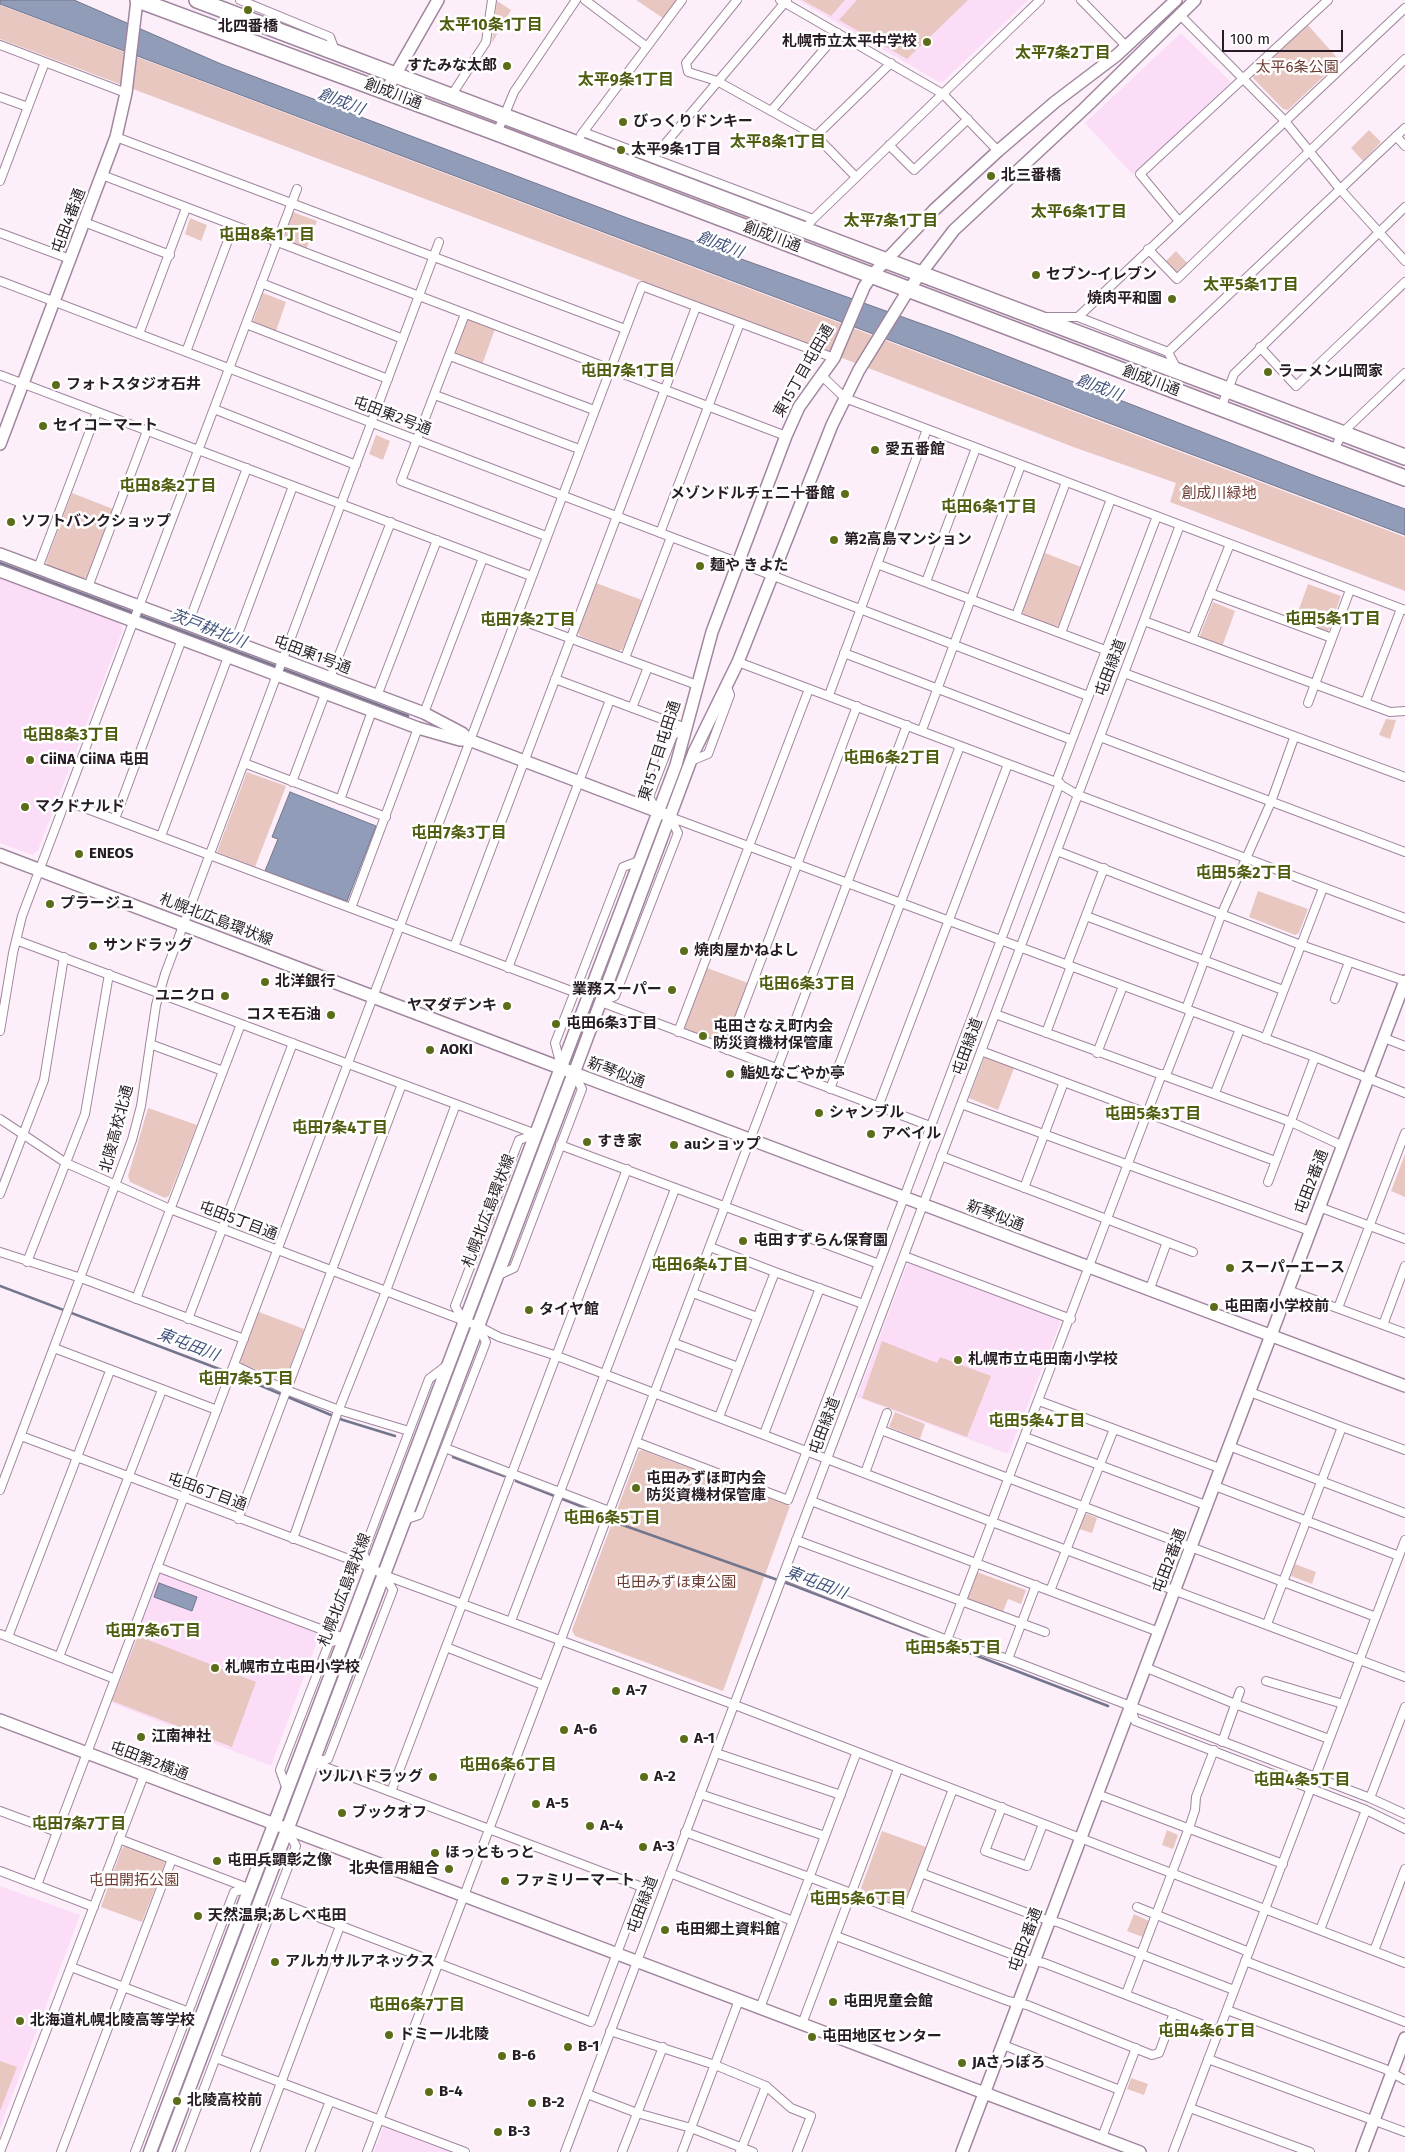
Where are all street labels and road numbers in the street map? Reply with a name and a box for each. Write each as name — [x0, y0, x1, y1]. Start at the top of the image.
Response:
street label: 創成川通 — [362, 75, 424, 113]
street label: 屯田4番通 — [48, 186, 90, 256]
street label: 創成川通 — [741, 218, 803, 256]
street label: 東15丁目屯田通 — [770, 321, 838, 421]
street label: 創成川通 — [1120, 362, 1182, 400]
street label: 屯田東2号通 — [350, 393, 434, 439]
street label: 屯田東1号通 — [271, 632, 353, 678]
street label: 屯田緑道 — [1092, 637, 1130, 699]
street label: 東15丁目屯田通 — [635, 699, 685, 803]
street label: 札幌北広島環状線 — [157, 890, 275, 950]
street label: 屯田緑道 — [949, 1016, 987, 1078]
street label: 新琴似通 — [585, 1054, 647, 1092]
street label: 北陵高校北通 — [97, 1083, 137, 1175]
street label: 屯田2番通 — [1292, 1147, 1332, 1217]
street label: 札幌北広島環状線 — [459, 1152, 519, 1270]
street label: 新琴似通 — [964, 1197, 1026, 1235]
street label: 屯田5丁目通 — [196, 1198, 280, 1244]
street label: 屯田緑道 — [806, 1395, 844, 1457]
street label: 屯田6丁目通 — [165, 1469, 249, 1515]
street label: 屯田2番通 — [1150, 1526, 1190, 1596]
street label: 札幌北広島環状線 — [315, 1531, 375, 1649]
street label: 屯田第2横通 — [107, 1738, 191, 1784]
street label: 屯田緑道 — [624, 1874, 662, 1936]
street label: 屯田2番通 — [1006, 1905, 1046, 1975]

